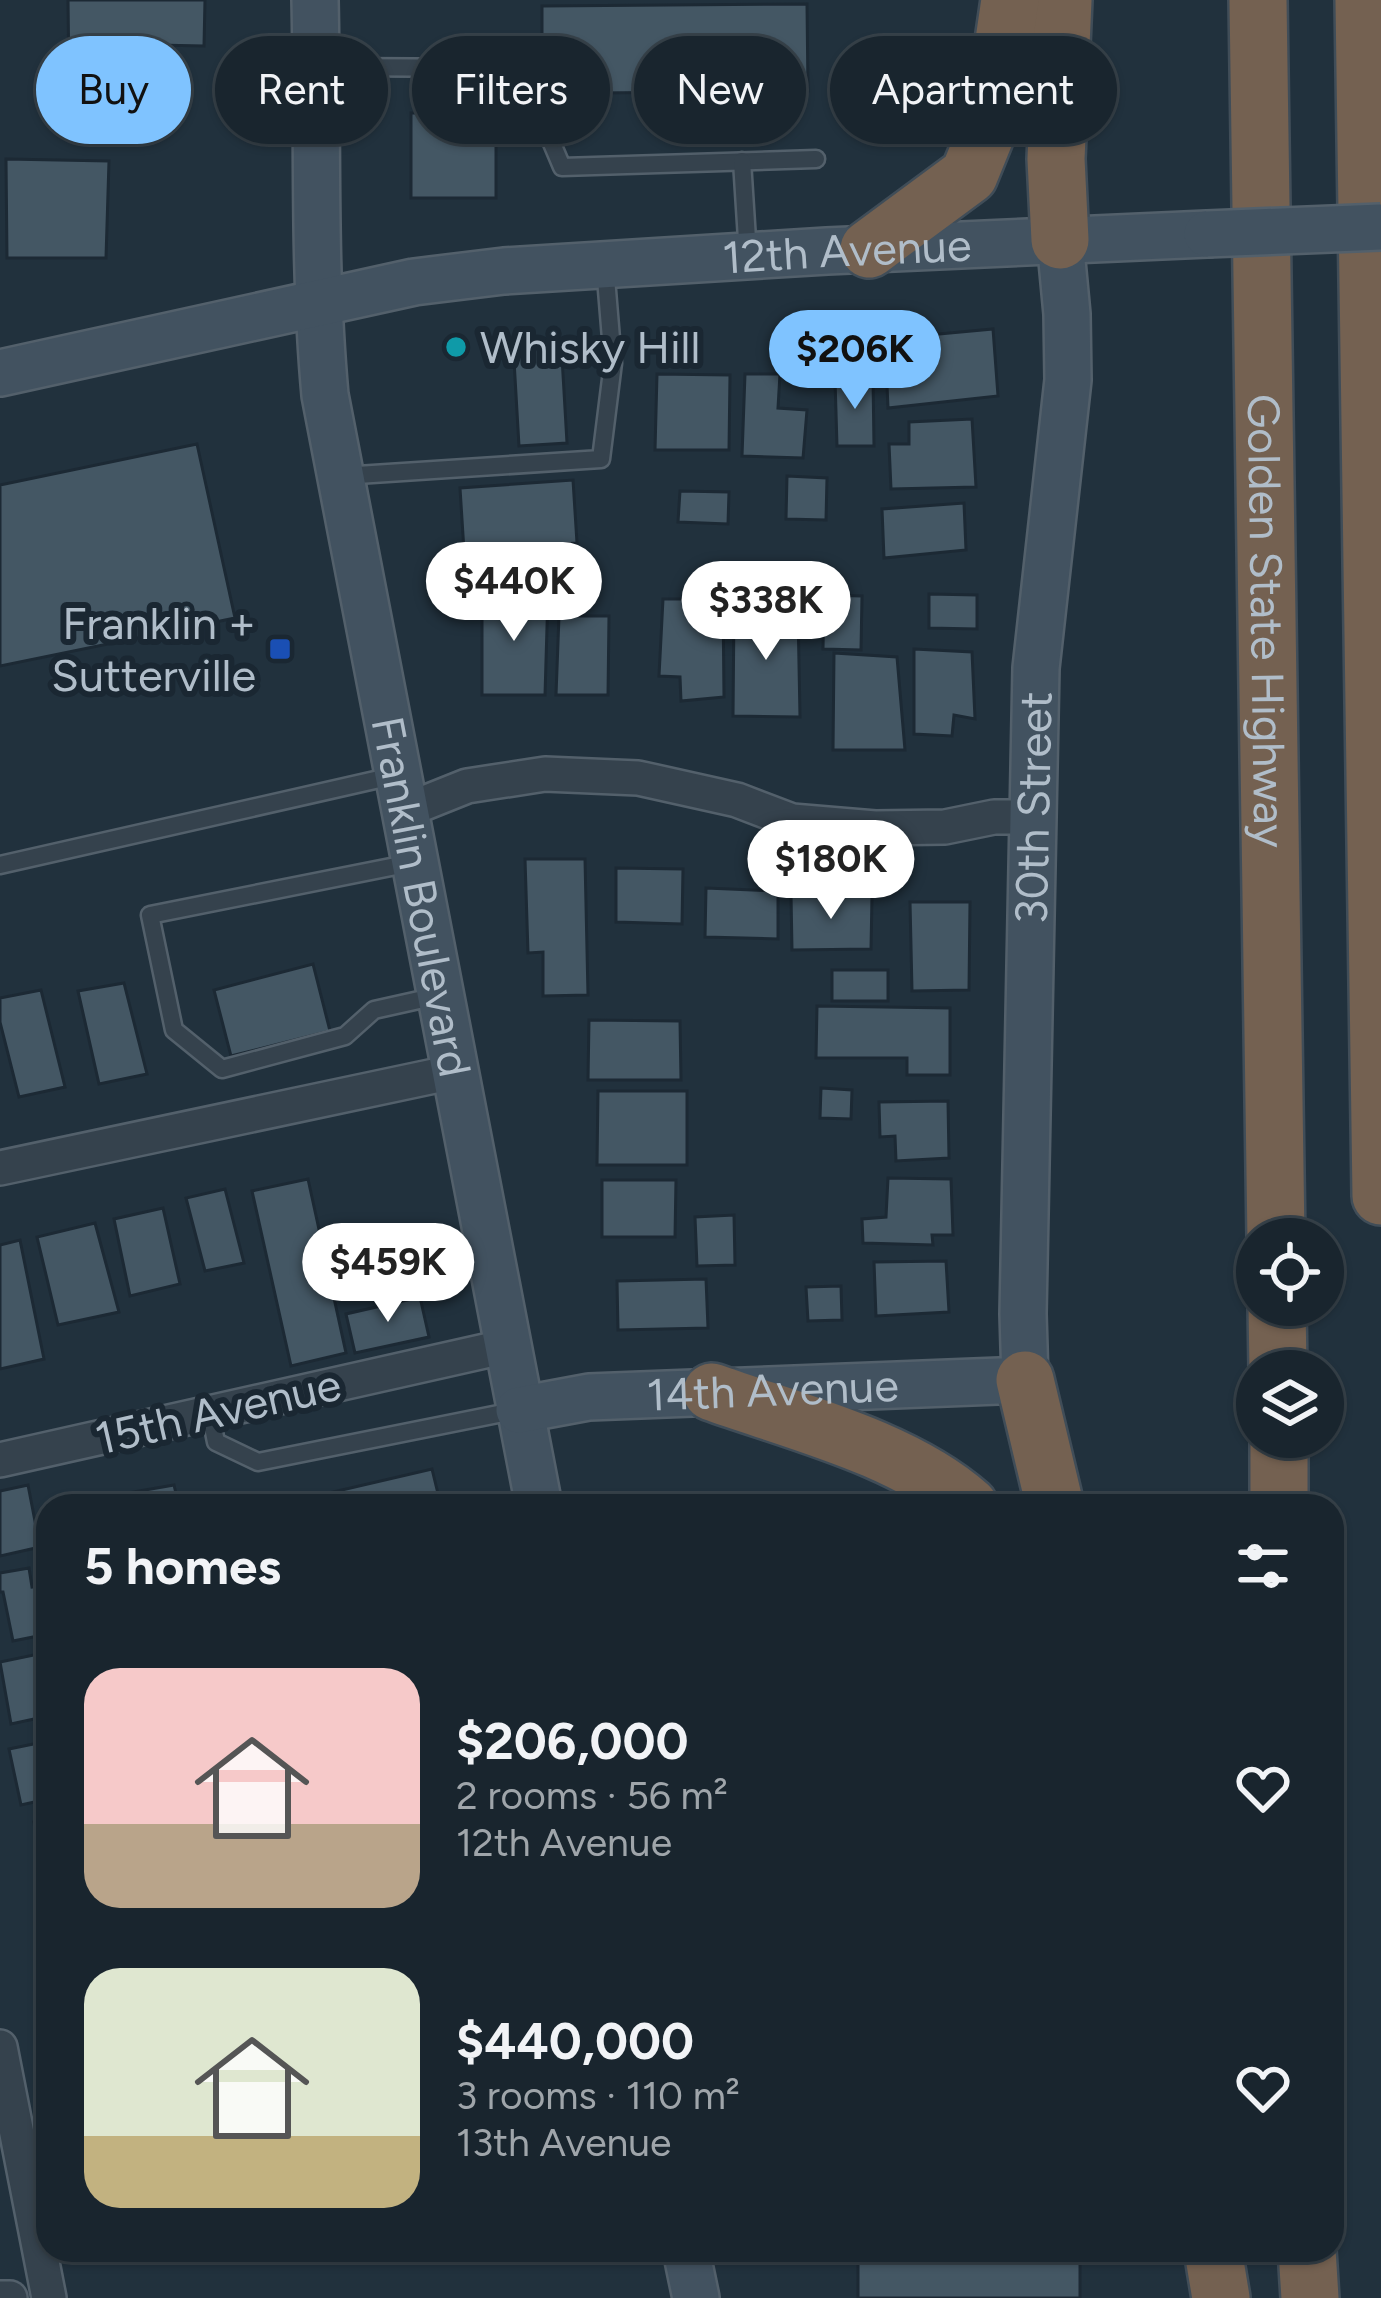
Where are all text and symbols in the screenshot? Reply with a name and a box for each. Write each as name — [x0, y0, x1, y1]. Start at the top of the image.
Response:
chip: Buy — [36, 36, 191, 144]
chip: Rent — [215, 36, 388, 144]
chip: Filters — [412, 36, 610, 144]
chip: New — [634, 36, 806, 144]
chip: Apartment — [830, 36, 1117, 144]
street label: 12th Avenue — [721, 218, 973, 284]
pin: $206K — [771, 310, 939, 412]
place label: Whisky Hill — [480, 320, 700, 374]
text: $206K — [796, 325, 914, 372]
marker: Whisky Hill — [443, 334, 469, 360]
street label: Golden State Highway — [1237, 394, 1297, 849]
pin: $440K — [430, 542, 598, 644]
text: $440K — [453, 557, 575, 604]
pin: $338K — [682, 561, 850, 663]
text: $338K — [709, 576, 823, 623]
place label: Franklin + Sutterville — [51, 596, 256, 702]
marker: Franklin + Sutterville — [267, 636, 293, 662]
street label: 30th Street — [1004, 691, 1063, 925]
street label: Franklin Boulevard — [361, 712, 483, 1081]
pin: $180K — [747, 820, 915, 922]
text: $180K — [774, 835, 888, 882]
map controls — [1236, 1218, 1344, 1458]
button: locate — [1236, 1218, 1344, 1326]
pin: $459K — [304, 1223, 472, 1325]
text: $459K — [329, 1238, 447, 1285]
button: layers — [1236, 1350, 1344, 1458]
street label: 15th Avenue — [90, 1357, 346, 1465]
street label: 14th Avenue — [646, 1358, 900, 1422]
icon: filters — [1230, 1533, 1296, 1599]
text: 5 homes — [84, 1536, 281, 1597]
text: $206,000 — [456, 1711, 689, 1772]
icon: home — [180, 1716, 324, 1860]
icon: heart — [1230, 1755, 1296, 1821]
text: 2 rooms · 56 m² — [456, 1772, 728, 1819]
text: 12th Avenue — [456, 1819, 672, 1866]
text: $440,000 — [456, 2011, 694, 2072]
icon: home — [180, 2016, 324, 2160]
icon: heart — [1230, 2055, 1296, 2121]
text: 3 rooms · 110 m² — [456, 2072, 740, 2119]
text: 13th Avenue — [456, 2119, 671, 2166]

